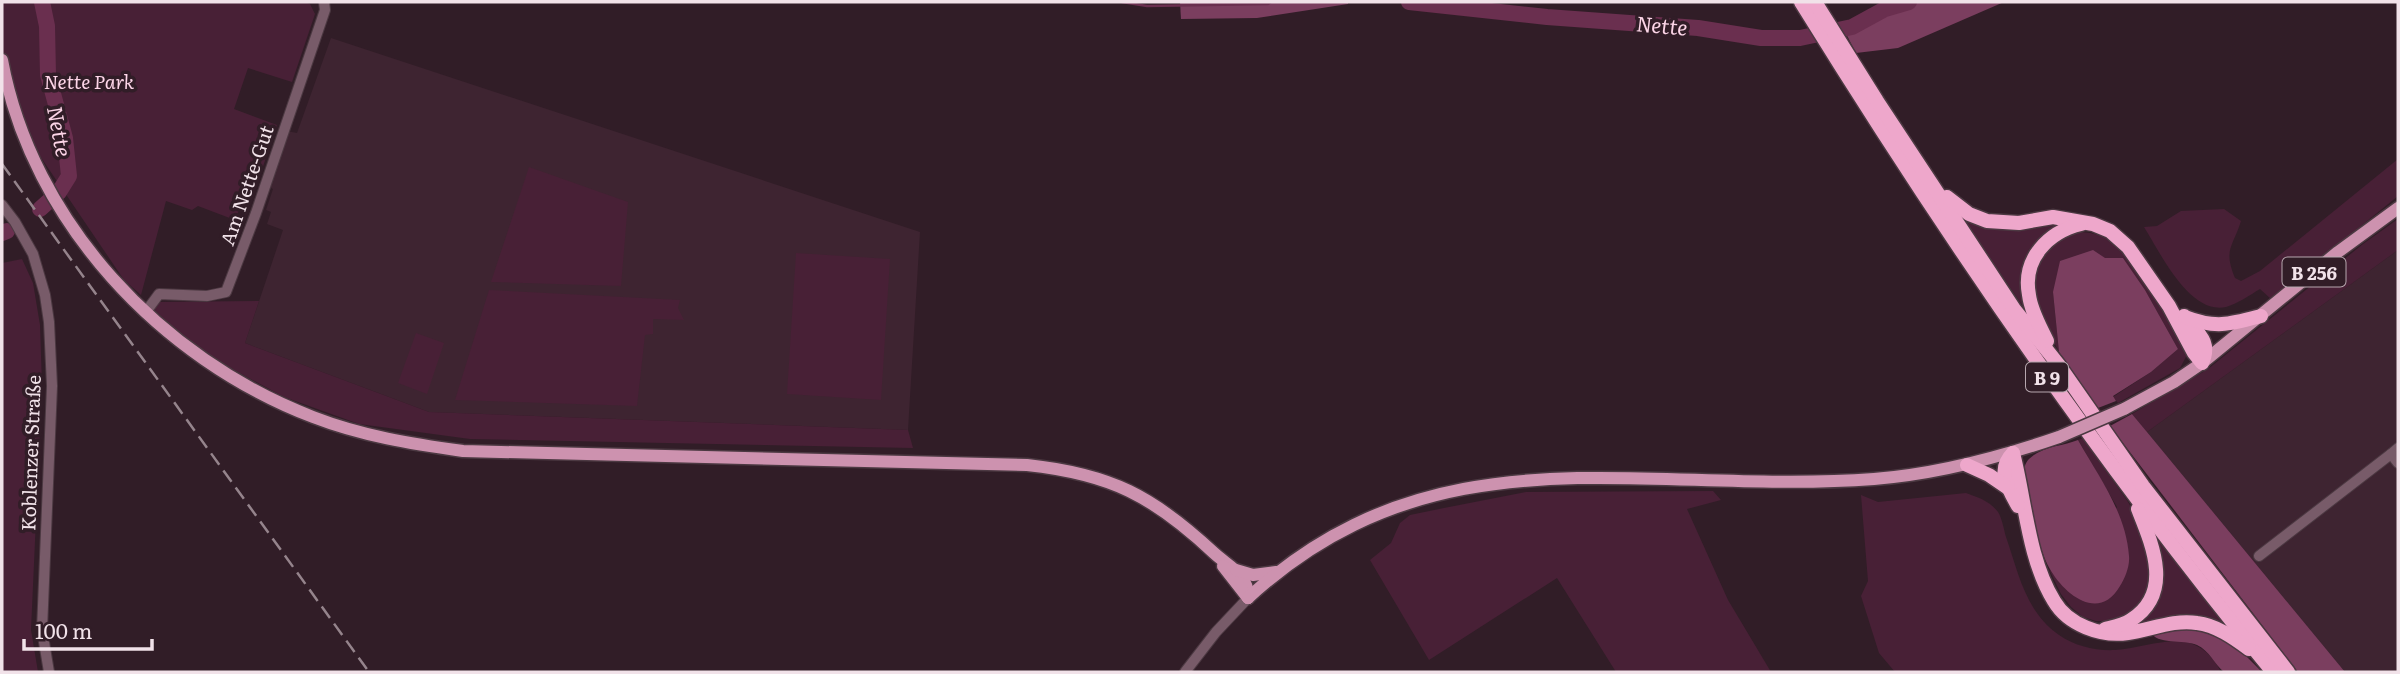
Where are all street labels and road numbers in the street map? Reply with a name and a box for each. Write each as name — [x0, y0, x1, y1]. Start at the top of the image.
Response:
street label: Am Nette-Gut — [212, 121, 280, 249]
road number: B 256 — [2282, 258, 2346, 286]
road number: B 9 — [2026, 362, 2068, 391]
street label: Koblenzer Straße — [13, 374, 47, 532]

